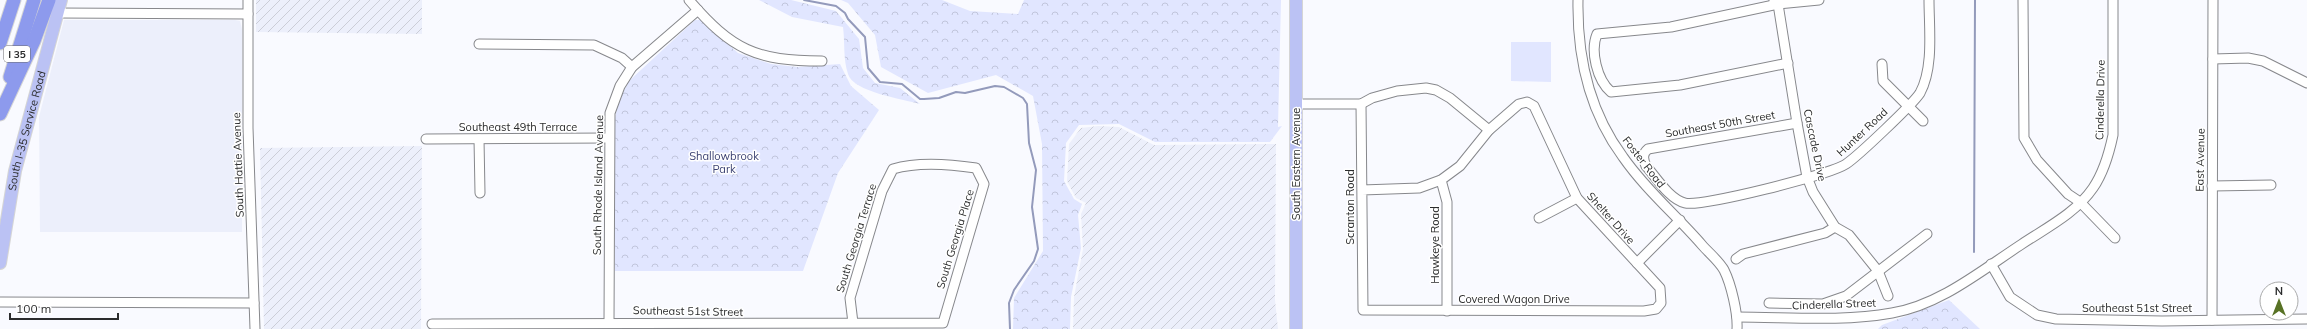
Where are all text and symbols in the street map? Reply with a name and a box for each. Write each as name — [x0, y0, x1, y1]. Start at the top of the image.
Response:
road number: I 35 — [4, 46, 30, 62]
street label: Cinderella Drive — [2092, 60, 2108, 140]
street label: South I-35 Service Road — [5, 69, 49, 192]
street label: Hunter Road — [1834, 105, 1890, 159]
street label: Southeast 50th Street — [1664, 107, 1776, 141]
street label: South Eastern Avenue — [1289, 108, 1303, 220]
street label: Cascade Drive — [1801, 108, 1829, 182]
street label: South Hattie Avenue — [229, 112, 247, 218]
street label: South Rhode Island Avenue — [590, 115, 606, 255]
street label: Southeast 49th Terrace — [459, 120, 577, 134]
street label: East Avenue — [2192, 128, 2208, 192]
street label: Foster Road — [1620, 134, 1668, 190]
park label: Shallowbrook Park — [689, 149, 759, 176]
street label: Scranton Road — [1343, 169, 1357, 245]
street label: South Georgia Terrace — [833, 182, 879, 294]
street label: South Georgia Place — [933, 188, 977, 290]
street label: Shelter Drive — [1584, 189, 1638, 247]
street label: Hawkeye Road — [1428, 206, 1442, 284]
north arrow — [2259, 281, 2299, 321]
text: N — [2275, 284, 2283, 298]
street label: Covered Wagon Drive — [1458, 292, 1570, 306]
scale bar — [10, 295, 118, 321]
street label: Cinderella Street — [1792, 296, 1876, 312]
text: 100 m — [16, 301, 51, 316]
street label: Southeast 51st Street — [2082, 301, 2192, 315]
street label: Southeast 51st Street — [633, 303, 743, 319]

